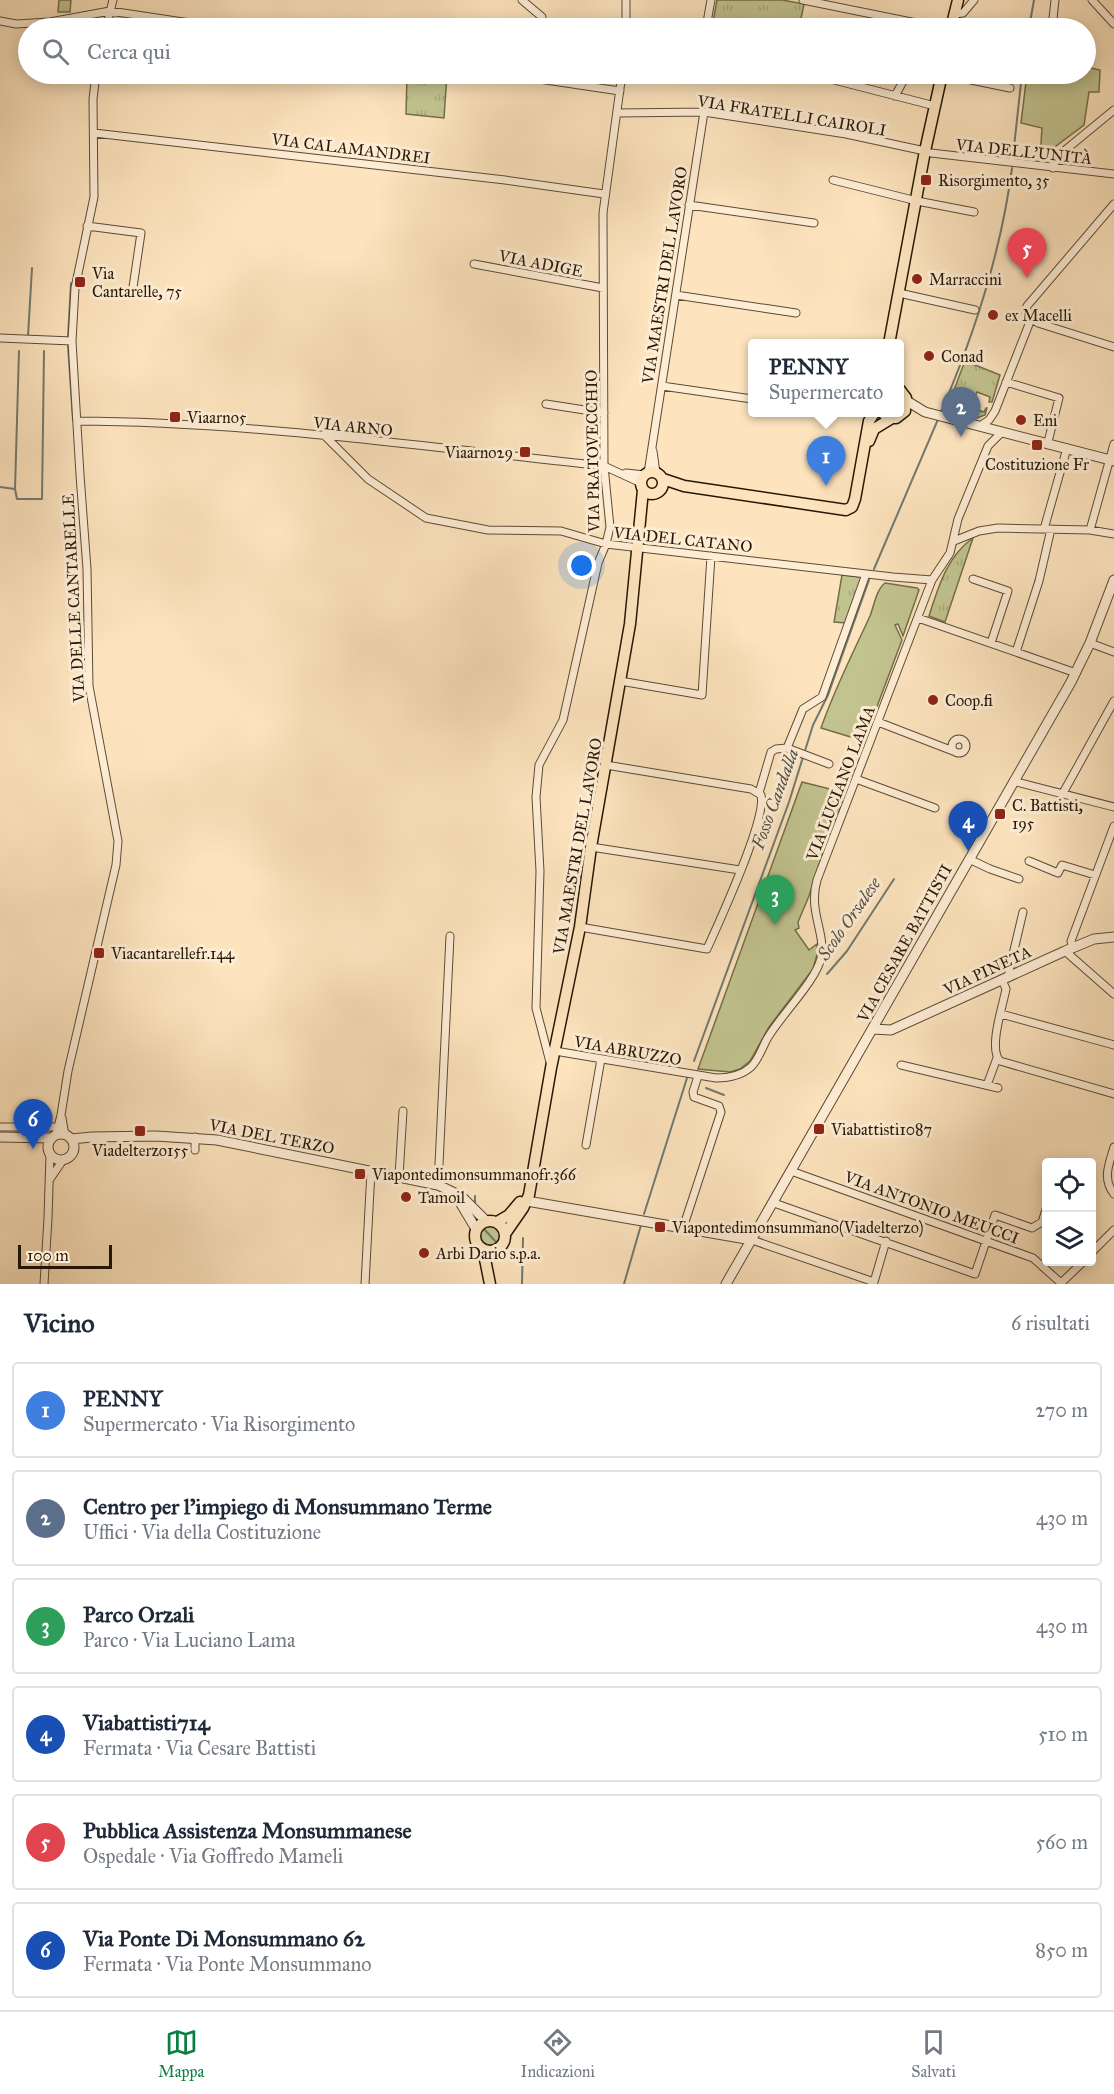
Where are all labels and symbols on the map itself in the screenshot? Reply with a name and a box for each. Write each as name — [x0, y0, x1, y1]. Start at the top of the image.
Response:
street label: VIA FRATELLI CAIROLI — [695, 91, 888, 140]
street label: VIA CALAMANDREI — [269, 129, 432, 168]
street label: VIA DELL'UNITÀ — [954, 134, 1093, 168]
street label: VIA MAESTRI DEL LAVORO — [638, 165, 691, 386]
place label: Risorgimento, 35 — [938, 171, 1050, 191]
marker: Risorgimento, 35 — [919, 173, 933, 187]
pin: 5 — [1008, 228, 1046, 278]
street label: VIA ADIGE — [496, 246, 585, 281]
place label: Via Cantarelle, 75 — [91, 264, 183, 301]
place label: Marraccini — [929, 270, 1003, 289]
marker: Marraccini — [910, 272, 924, 286]
marker: Via Cantarelle, 75 — [73, 275, 87, 289]
place label: ex Macelli — [1005, 306, 1073, 325]
marker: ex Macelli — [986, 308, 1000, 322]
place label: Conad — [941, 347, 984, 366]
marker: Conad — [922, 349, 936, 363]
street label: VIA PRATOVECCHIO — [582, 369, 603, 534]
pin: 2 — [942, 388, 980, 437]
place label: Viaarno5 — [186, 408, 247, 427]
marker: Viaarno5 — [168, 410, 182, 424]
place label: Eni — [1033, 411, 1058, 430]
street label: VIA ARNO — [311, 413, 394, 440]
marker: Eni — [1014, 413, 1028, 427]
pin: 1 — [806, 436, 846, 486]
marker: Costituzione Fr — [1030, 438, 1044, 452]
place label: Viaarno29 — [444, 443, 513, 462]
marker: Viaarno29 — [518, 445, 532, 459]
place label: Costituzione Fr — [985, 455, 1089, 474]
street label: VIA DELLE CANTARELLE — [59, 493, 89, 704]
street label: VIA DEL CATANO — [612, 523, 753, 556]
your location — [567, 551, 596, 580]
place label: Coop.fi — [945, 691, 994, 710]
marker: Coop.fi — [926, 693, 940, 707]
street label: VIA LUCIANO LAMA — [802, 703, 879, 864]
street label: VIA MAESTRI DEL LAVORO — [549, 736, 606, 957]
water label: Fosso Candalla — [746, 745, 803, 853]
place label: C. Battisti, 195 — [1012, 796, 1083, 833]
pin: 4 — [948, 802, 988, 851]
marker: C. Battisti, 195 — [993, 807, 1007, 821]
street label: VIA CESARE BATTISTI — [853, 861, 956, 1026]
water label: Scolo Orsalese — [812, 872, 886, 965]
pin: 3 — [756, 876, 794, 925]
street label: VIA PINETA — [939, 942, 1034, 999]
place label: Viacantarellefr.144 — [110, 944, 235, 963]
marker: Viacantarellefr.144 — [92, 946, 106, 960]
street label: VIA ABRUZZO — [572, 1032, 683, 1069]
pin: 6 — [14, 1100, 52, 1149]
street label: VIA DEL TERZO — [207, 1115, 336, 1158]
place label: Viabattisti1087 — [830, 1120, 932, 1139]
marker: Viabattisti1087 — [812, 1122, 826, 1136]
marker: Viadelterzo155 — [133, 1124, 147, 1138]
place label: Viadelterzo155 — [91, 1141, 189, 1160]
place label: Viapontedimonsummanofr.366 — [371, 1165, 577, 1184]
marker: Viapontedimonsummanofr.366 — [353, 1167, 367, 1181]
street label: VIA ANTONIO MEUCCI — [841, 1167, 1022, 1248]
place label: Tamoil — [418, 1188, 466, 1207]
marker: Tamoil — [399, 1190, 413, 1204]
place label: Viapontedimonsummano(Viadelterzo) — [671, 1218, 923, 1238]
marker: Viapontedimonsummano(Viadelterzo) — [653, 1220, 667, 1234]
scale bar — [18, 1242, 112, 1270]
place label: Arbi Dario s.p.a. — [435, 1244, 540, 1263]
marker: Arbi Dario s.p.a. — [417, 1246, 431, 1260]

